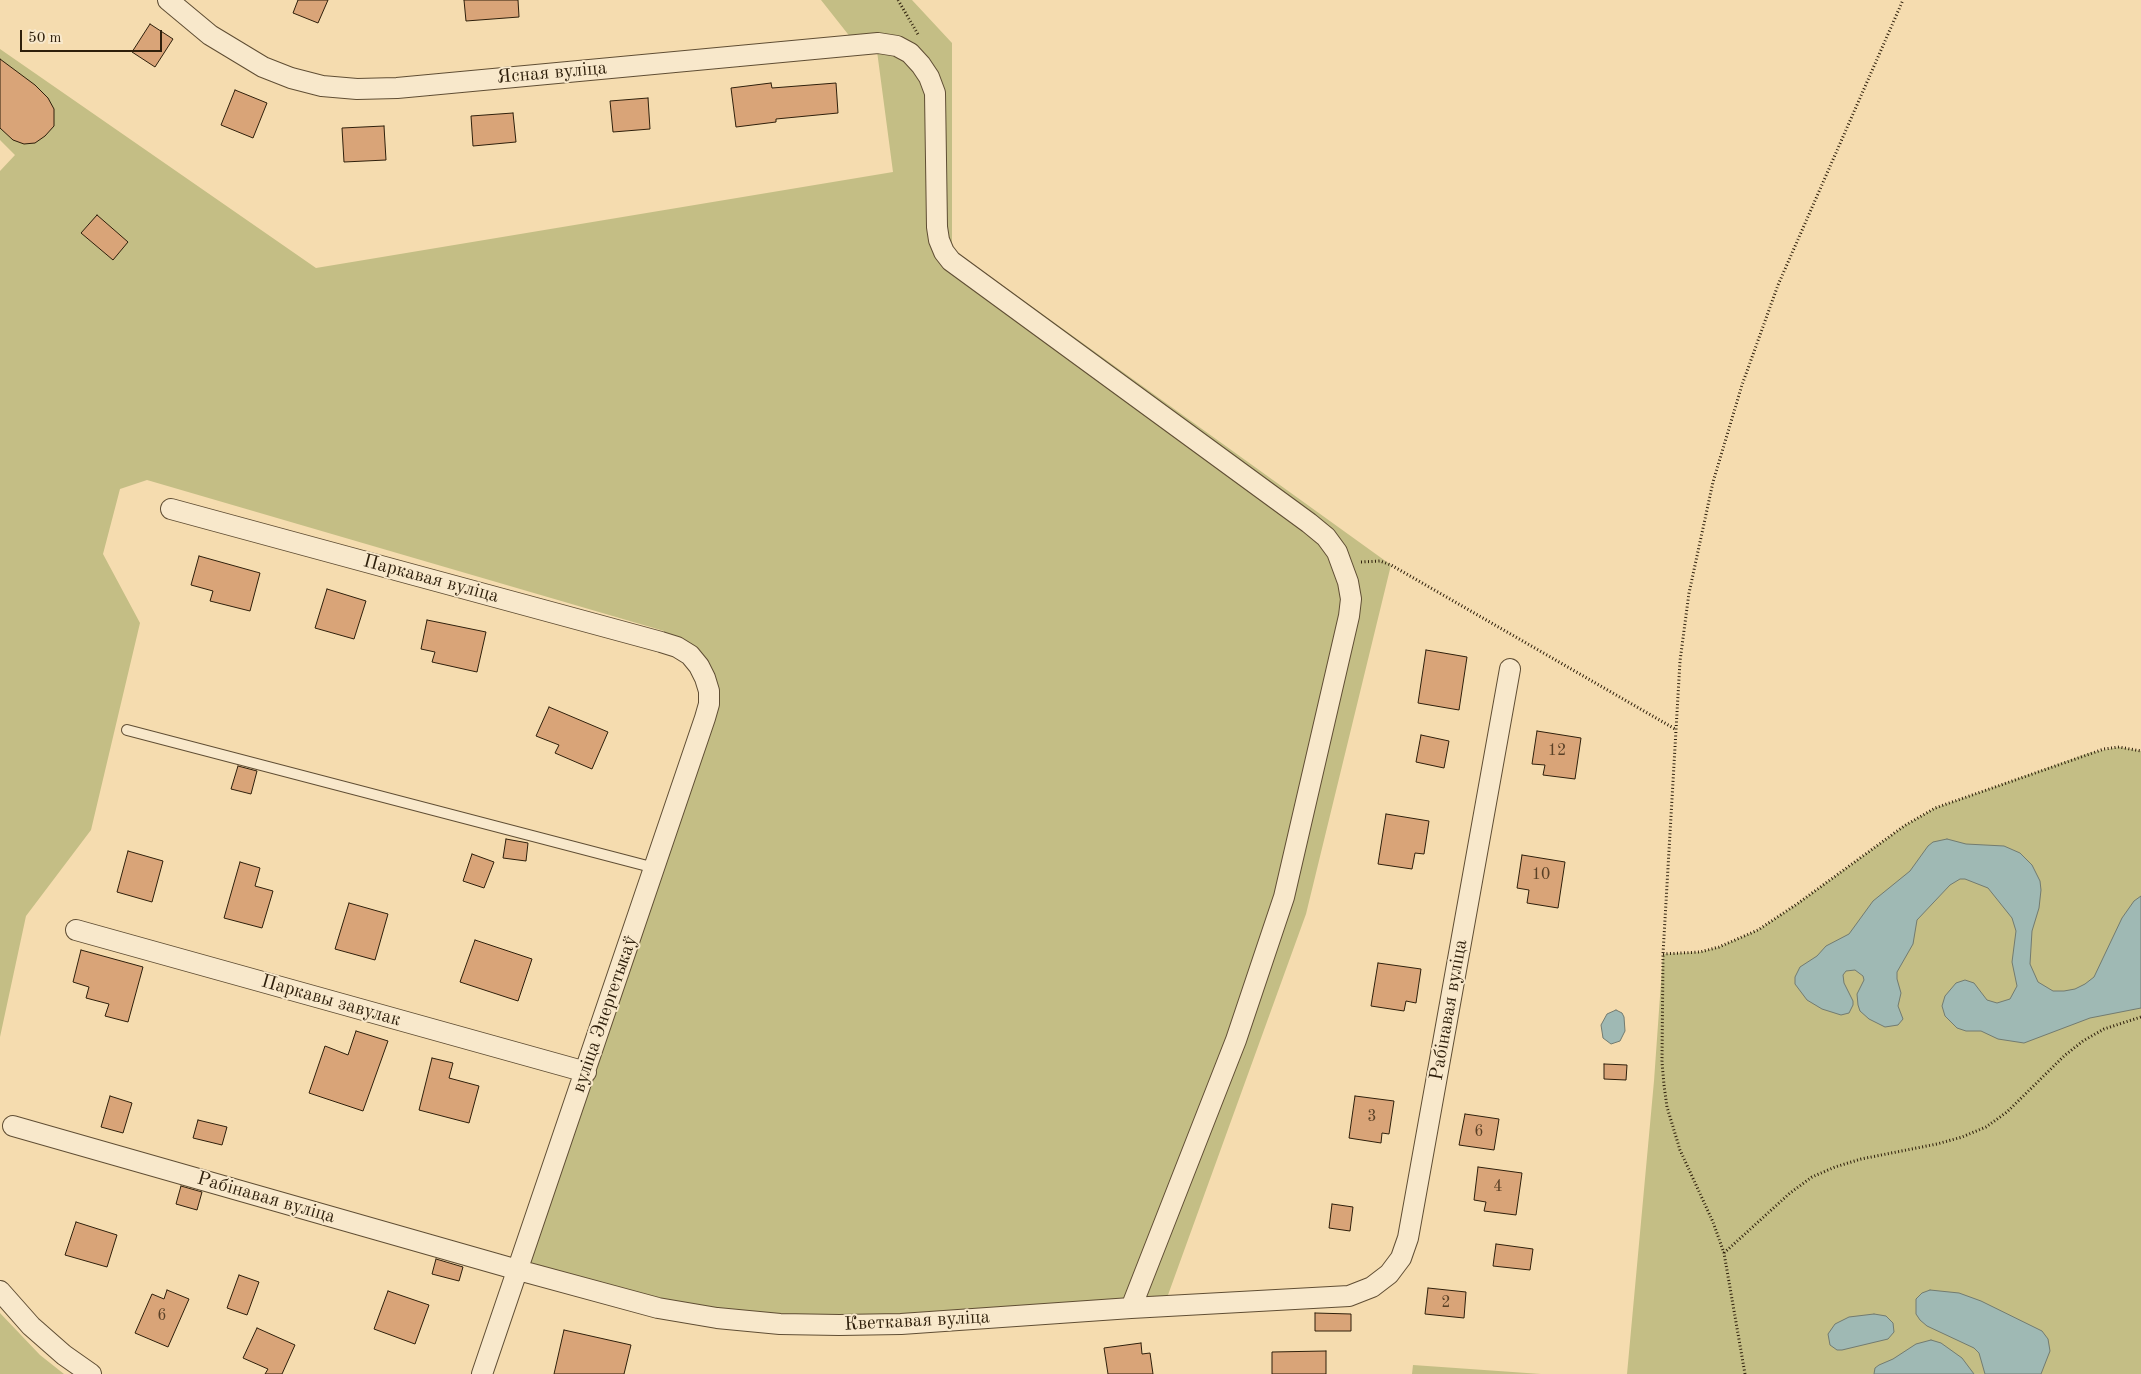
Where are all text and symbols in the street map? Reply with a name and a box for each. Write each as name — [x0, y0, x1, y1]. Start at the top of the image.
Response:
scale bar — [22, 20, 165, 52]
text: 50 m — [28, 31, 62, 46]
street label: Ясная вуліца — [496, 57, 608, 89]
street label: Паркавая вуліца — [361, 550, 501, 608]
house number: 12 — [1548, 741, 1566, 761]
house number: 10 — [1532, 865, 1550, 885]
street label: вуліца Энергетыкаў — [567, 932, 643, 1096]
street label: Рабінавая вуліца — [1425, 938, 1473, 1082]
street label: Паркавы завулак — [258, 970, 404, 1032]
house number: 3 — [1367, 1107, 1377, 1127]
house number: 6 — [1474, 1122, 1484, 1142]
street label: Рабінавая вуліца — [194, 1167, 338, 1229]
house number: 4 — [1493, 1177, 1503, 1197]
house number: 2 — [1441, 1293, 1451, 1313]
house number: 6 — [157, 1306, 167, 1326]
street label: Кветкавая вуліца — [844, 1306, 990, 1336]

